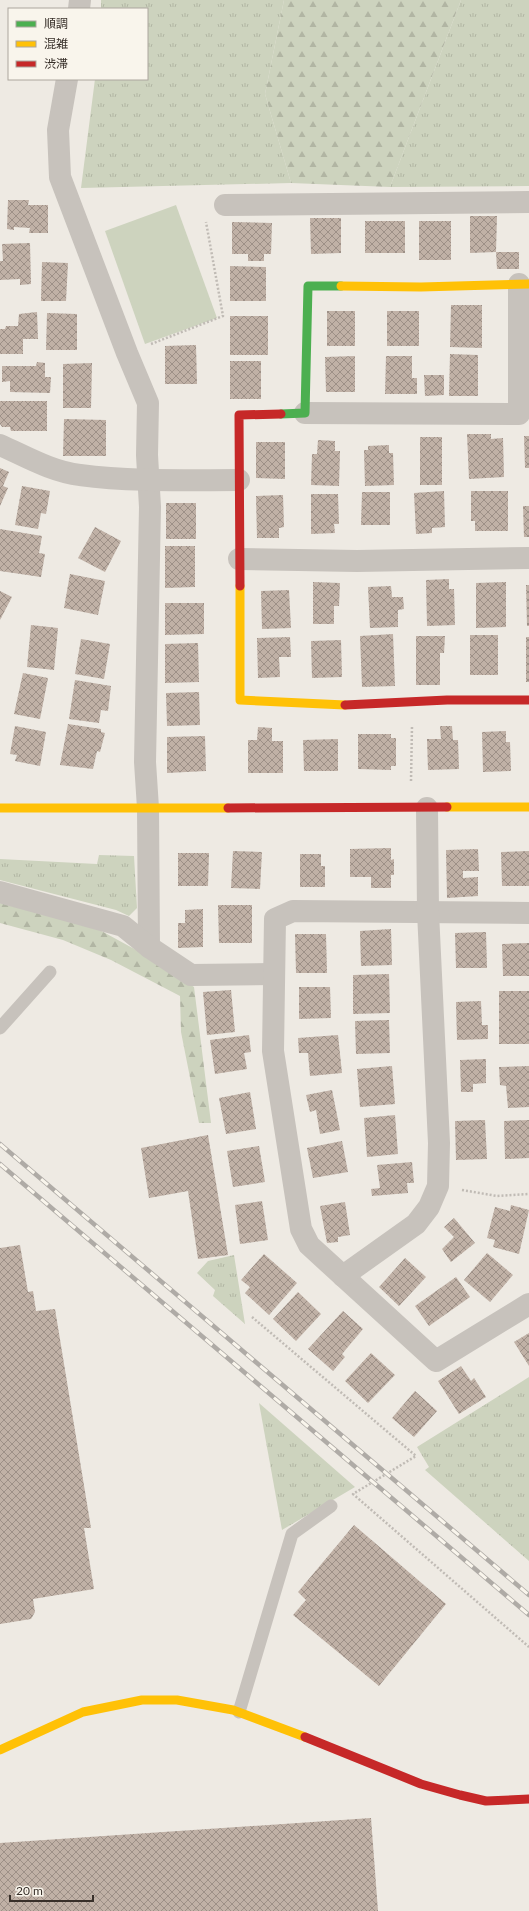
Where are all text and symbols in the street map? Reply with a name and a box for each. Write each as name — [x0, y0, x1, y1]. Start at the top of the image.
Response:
legend — [8, 8, 148, 80]
text: 順調 — [44, 16, 68, 31]
text: 混雑 — [44, 36, 68, 51]
text: 渋滞 — [44, 56, 68, 71]
scale bar — [10, 1877, 93, 1903]
text: 20 m — [16, 1883, 43, 1898]

